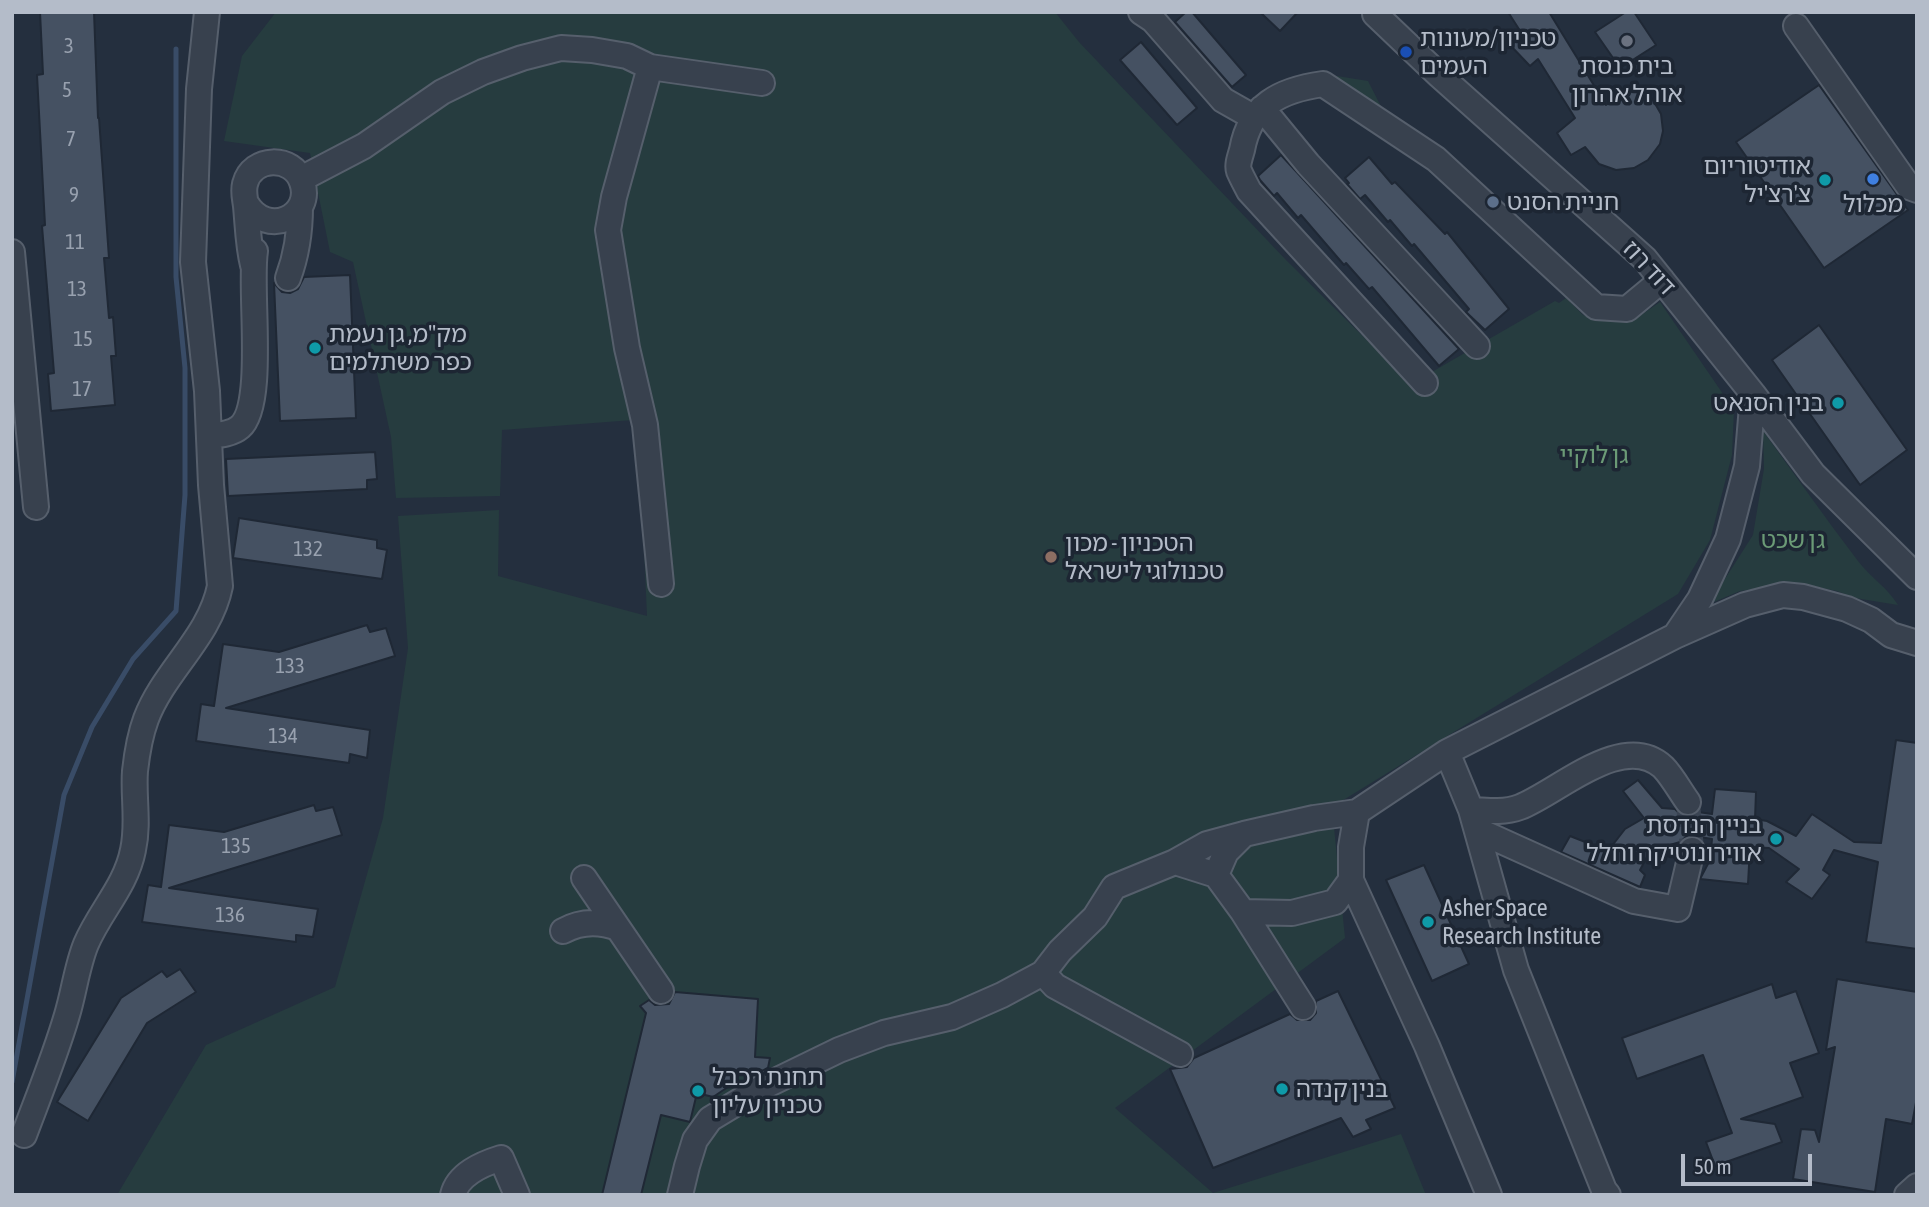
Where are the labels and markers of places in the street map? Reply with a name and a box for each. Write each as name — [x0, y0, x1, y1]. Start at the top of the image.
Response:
place label: טכניון/מעונות העמים — [1420, 24, 1557, 80]
marker: בית כנסת אוהל אהרון — [1619, 33, 1635, 49]
marker: טכניון/מעונות העמים — [1398, 44, 1414, 60]
place label: בית כנסת אוהל אהרון — [1571, 52, 1683, 108]
place label: אודיטוריום צ'רצ'יל — [1703, 152, 1811, 208]
marker: מכלול — [1865, 171, 1881, 187]
marker: אודיטוריום צ'רצ'יל — [1817, 172, 1833, 188]
place label: חניית הסנט — [1507, 188, 1619, 216]
place label: מכלול — [1843, 190, 1903, 218]
marker: חניית הסנט — [1485, 194, 1501, 210]
place label: מק"מ, גן נעמת כפר משתלמים — [329, 320, 472, 376]
marker: מק"מ, גן נעמת כפר משתלמים — [307, 340, 323, 356]
place label: בנין הסנאט — [1713, 389, 1824, 417]
marker: בנין הסנאט — [1830, 395, 1846, 411]
place label: הטכניון - מכון טכנולוגי לישראל — [1065, 529, 1224, 585]
marker: הטכניון - מכון טכנולוגי לישראל — [1043, 549, 1059, 565]
place label: בניין הנדסת אווירונוטיקה וחלל — [1586, 811, 1762, 867]
marker: בניין הנדסת אווירונוטיקה וחלל — [1768, 831, 1784, 847]
place label: Asher Space Research Institute — [1442, 894, 1601, 950]
marker: Asher Space Research Institute — [1420, 914, 1436, 930]
place label: תחנת רכבל טכניון עליון — [712, 1063, 824, 1119]
place label: בנין קנדה — [1296, 1075, 1388, 1103]
marker: בנין קנדה — [1274, 1081, 1290, 1097]
marker: תחנת רכבל טכניון עליון — [690, 1083, 706, 1099]

